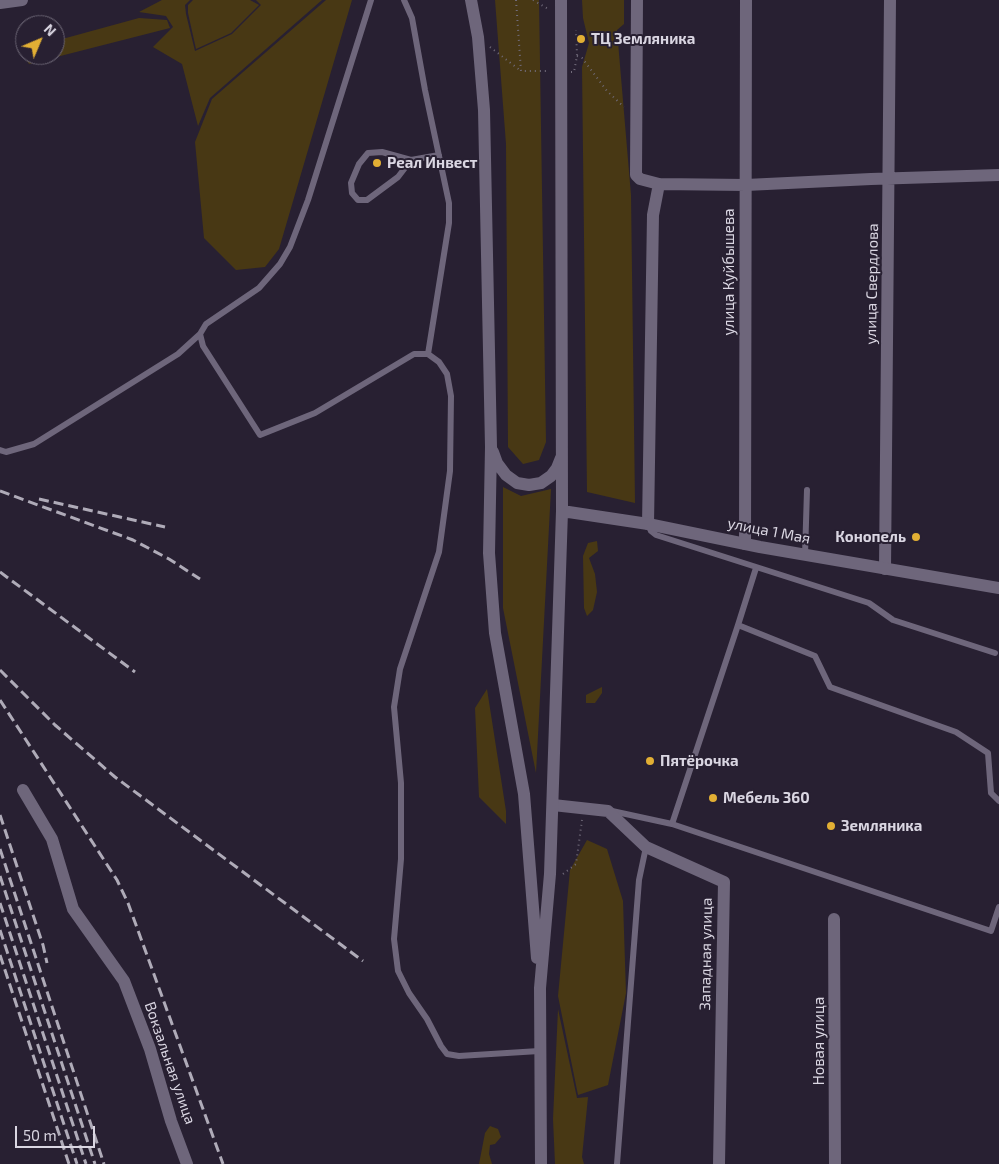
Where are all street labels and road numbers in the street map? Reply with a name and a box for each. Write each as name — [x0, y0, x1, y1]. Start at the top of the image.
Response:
street label: улица Куйбышева — [720, 208, 738, 336]
street label: улица Свердлова — [862, 223, 882, 345]
street label: улица 1 Мая — [726, 514, 812, 548]
street label: Западная улица — [696, 898, 716, 1010]
street label: Новая улица — [810, 997, 828, 1085]
street label: Вокзальная улица — [141, 999, 199, 1127]

